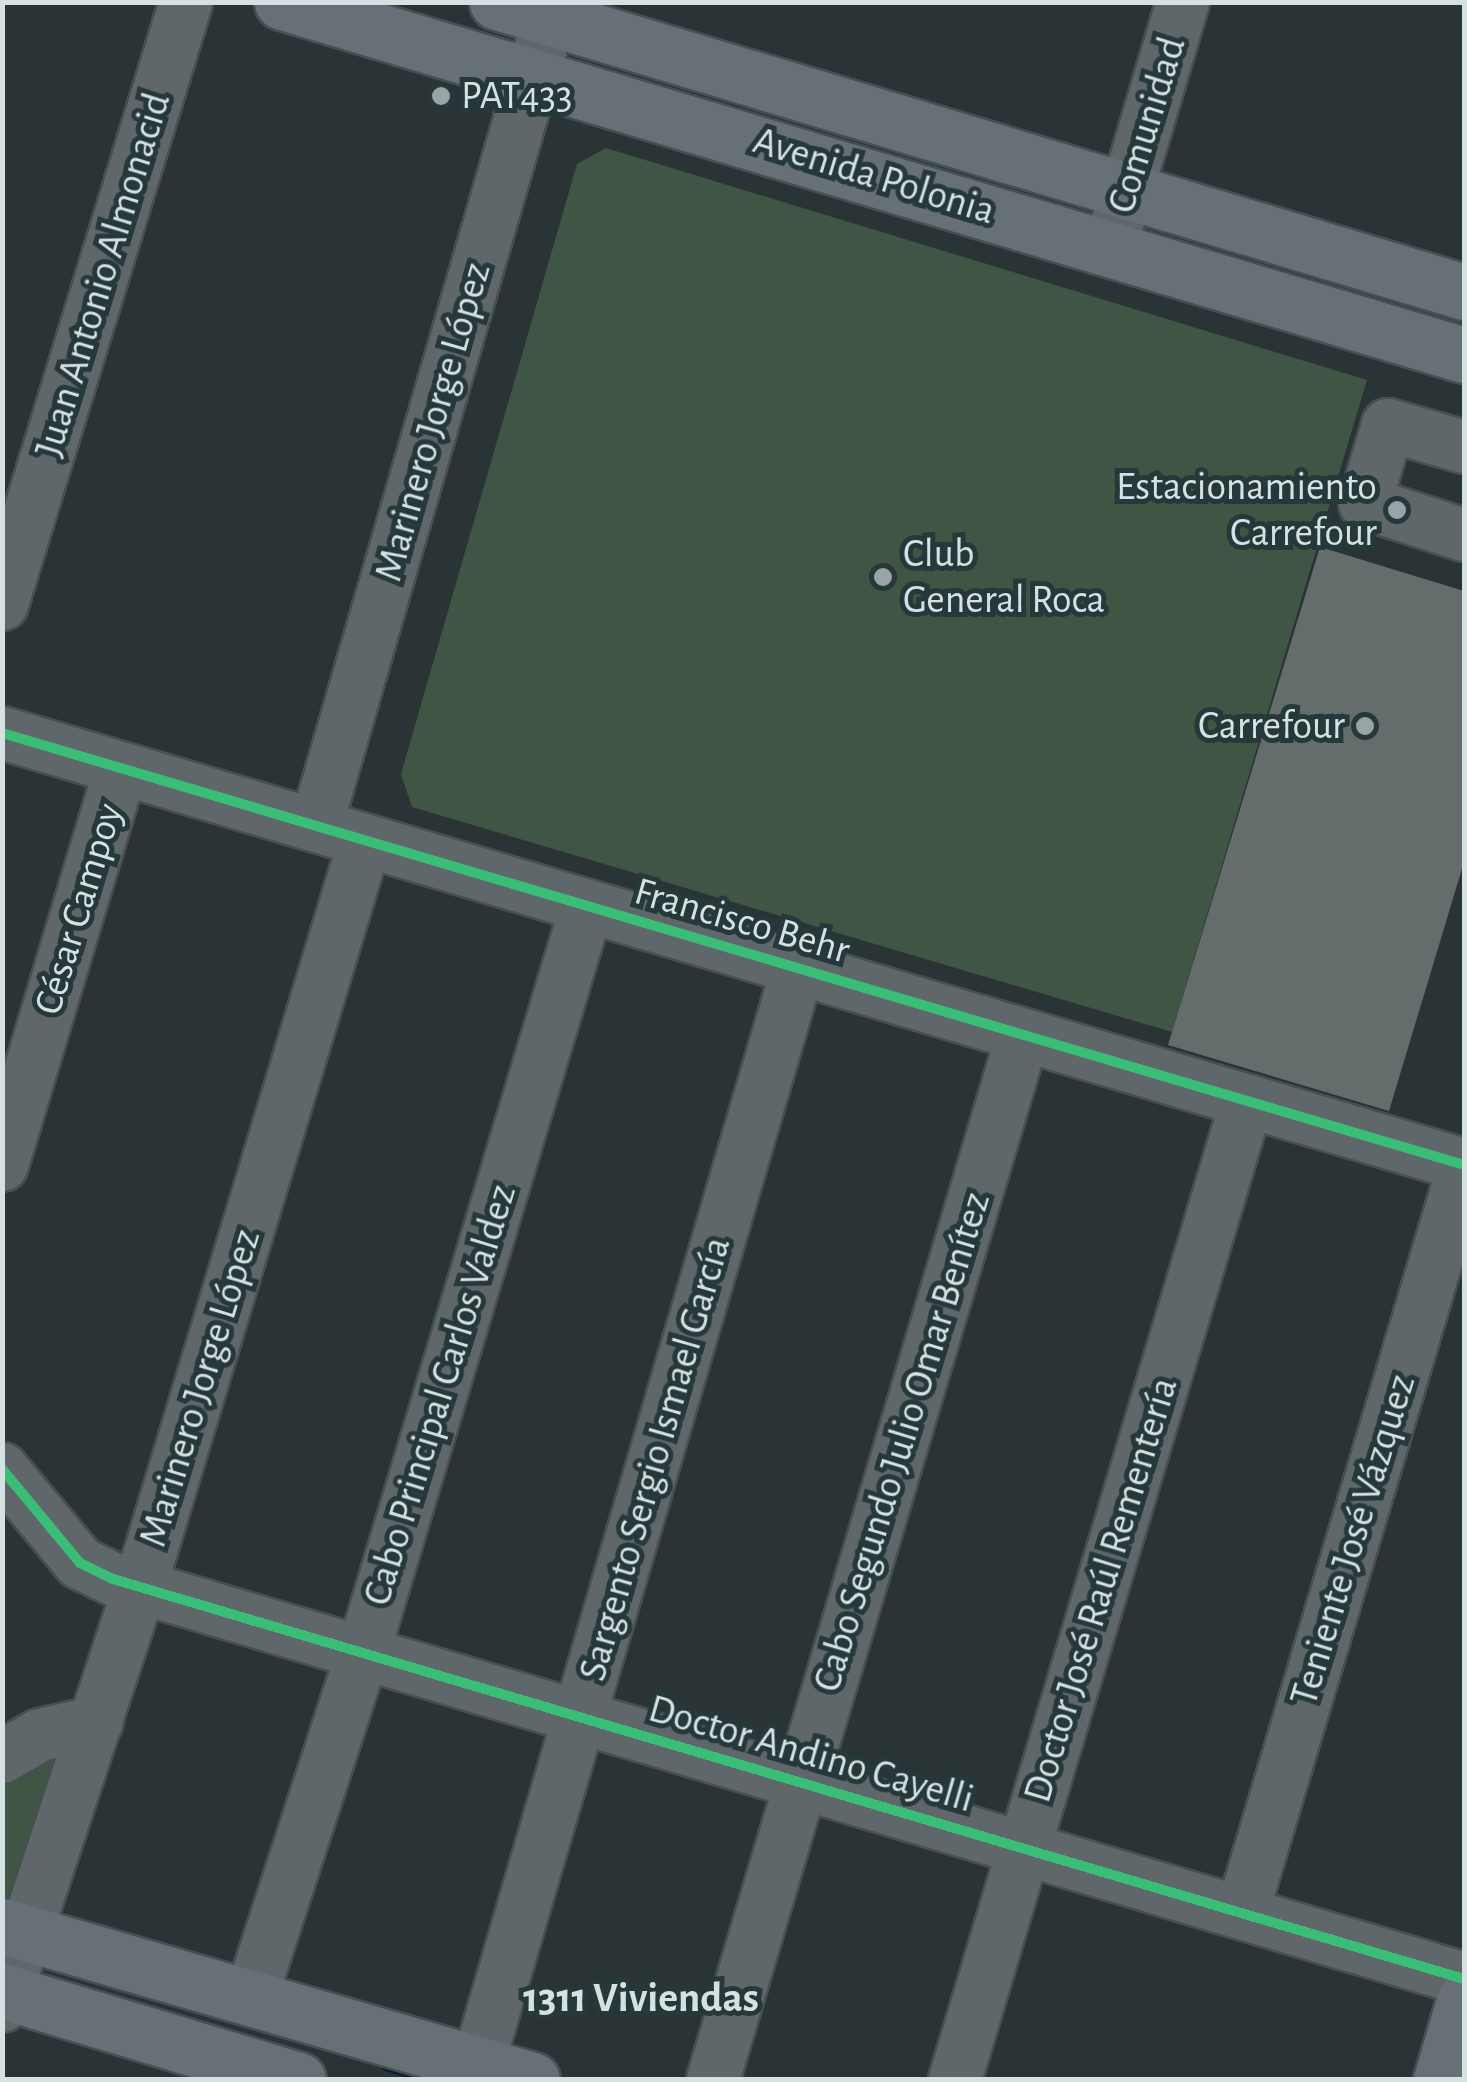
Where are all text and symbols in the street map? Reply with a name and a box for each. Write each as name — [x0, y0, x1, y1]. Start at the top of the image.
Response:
street label: Comunidad — [1098, 31, 1196, 219]
place label: PAT433 — [461, 72, 573, 120]
marker: PAT433 — [430, 85, 452, 107]
street label: Juan Antonio Almonacid — [25, 87, 181, 463]
street label: Avenida Polonia — [747, 117, 1001, 235]
street label: Marinero Jorge López — [365, 257, 501, 587]
place label: Estacionamiento Carrefour — [1116, 463, 1377, 557]
marker: Estacionamiento Carrefour — [1386, 499, 1408, 521]
place label: Club General Roca — [903, 530, 1105, 624]
marker: Club General Roca — [872, 566, 894, 588]
place label: Carrefour — [1198, 702, 1345, 750]
marker: Carrefour — [1354, 715, 1376, 737]
street label: César Campoy — [24, 798, 134, 1020]
street label: Francisco Behr — [629, 867, 855, 975]
street label: Cabo Principal Carlos Valdez — [353, 1179, 527, 1611]
street label: Cabo Segundo Julio Omar Benítez — [803, 1187, 1001, 1697]
street label: Marinero Jorge López — [129, 1224, 271, 1552]
street label: Sargento Sergio Ismael García — [569, 1232, 741, 1686]
street label: Teniente José Vázquez — [1280, 1369, 1426, 1711]
street label: Doctor José Raúl Rementería — [1013, 1372, 1189, 1808]
street label: Doctor Andino Cayelli — [643, 1685, 979, 1823]
district label: 1311 Viviendas — [523, 1973, 759, 2023]

